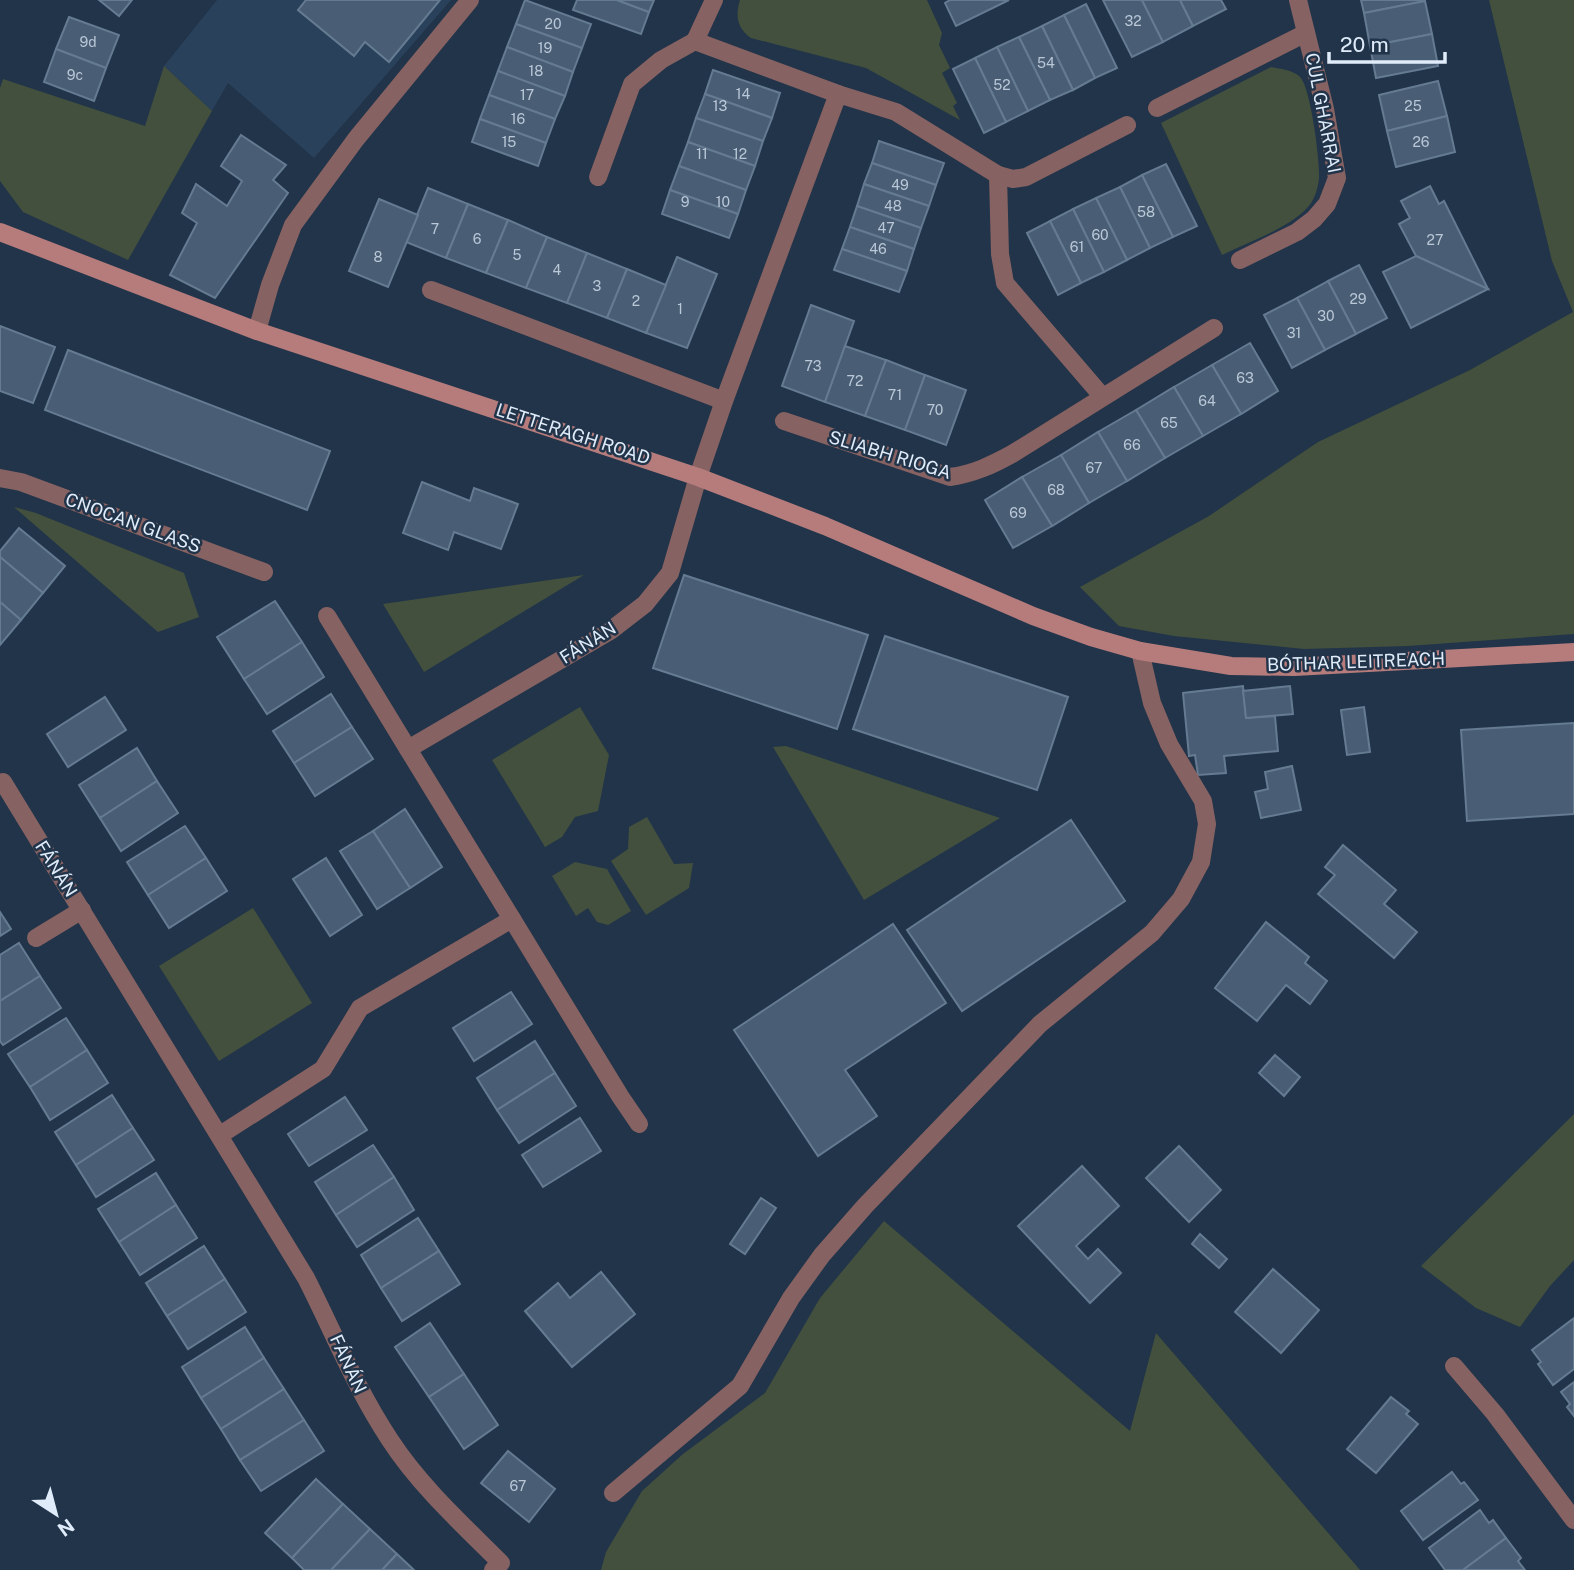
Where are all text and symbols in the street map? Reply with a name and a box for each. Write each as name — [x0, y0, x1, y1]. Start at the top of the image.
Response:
house number: 32 — [1124, 13, 1142, 29]
house number: 20 — [545, 16, 561, 32]
scale bar — [1329, 21, 1444, 65]
text: 20 m — [1340, 32, 1389, 57]
house number: 9d — [79, 34, 97, 50]
house number: 19 — [538, 40, 552, 56]
street label: CUL GHARRAI — [1302, 51, 1345, 175]
house number: 54 — [1037, 55, 1055, 71]
house number: 18 — [529, 63, 543, 79]
house number: 9c — [67, 67, 83, 83]
house number: 52 — [993, 77, 1011, 93]
house number: 14 — [736, 86, 750, 102]
house number: 17 — [520, 87, 534, 103]
house number: 13 — [713, 98, 727, 114]
house number: 25 — [1404, 98, 1422, 114]
house number: 16 — [511, 111, 525, 127]
house number: 15 — [502, 134, 516, 150]
house number: 26 — [1412, 134, 1430, 150]
house number: 11 — [696, 146, 708, 162]
house number: 12 — [733, 146, 747, 162]
house number: 49 — [891, 177, 909, 193]
house number: 9 — [681, 194, 690, 210]
house number: 10 — [716, 194, 730, 210]
house number: 48 — [884, 198, 902, 214]
house number: 58 — [1137, 204, 1155, 220]
house number: 47 — [877, 220, 895, 236]
house number: 7 — [431, 221, 439, 237]
house number: 60 — [1091, 227, 1109, 243]
house number: 6 — [473, 231, 482, 247]
house number: 27 — [1427, 232, 1443, 248]
house number: 61 — [1070, 239, 1084, 255]
house number: 46 — [869, 241, 887, 257]
house number: 5 — [513, 247, 522, 263]
house number: 8 — [373, 249, 383, 265]
house number: 4 — [553, 262, 562, 278]
house number: 3 — [593, 278, 602, 294]
house number: 29 — [1349, 291, 1367, 307]
house number: 2 — [632, 293, 640, 309]
house number: 1 — [677, 301, 683, 317]
house number: 30 — [1317, 308, 1335, 324]
house number: 31 — [1287, 325, 1301, 341]
house number: 73 — [805, 358, 822, 374]
house number: 63 — [1236, 370, 1254, 386]
house number: 72 — [847, 373, 863, 389]
house number: 71 — [888, 387, 902, 403]
house number: 64 — [1198, 393, 1216, 409]
street label: LETTERAGH ROAD — [494, 399, 653, 468]
house number: 70 — [927, 402, 943, 418]
house number: 65 — [1160, 415, 1178, 431]
street label: SLIABH RIOGA — [826, 426, 954, 483]
house number: 66 — [1123, 437, 1141, 453]
house number: 67 — [1086, 460, 1102, 476]
house number: 68 — [1047, 482, 1065, 498]
street label: CNOCAN GLASS — [63, 488, 204, 557]
house number: 69 — [1009, 505, 1027, 521]
street label: FÁNÁN — [555, 616, 620, 668]
street label: BÓTHAR LEITREACH — [1267, 647, 1445, 675]
street label: FÁNÁN — [31, 836, 83, 901]
street label: FÁNÁN — [326, 1331, 372, 1396]
house number: 67 — [510, 1478, 526, 1494]
north arrow — [21, 1479, 91, 1549]
text: N — [54, 1514, 78, 1541]

